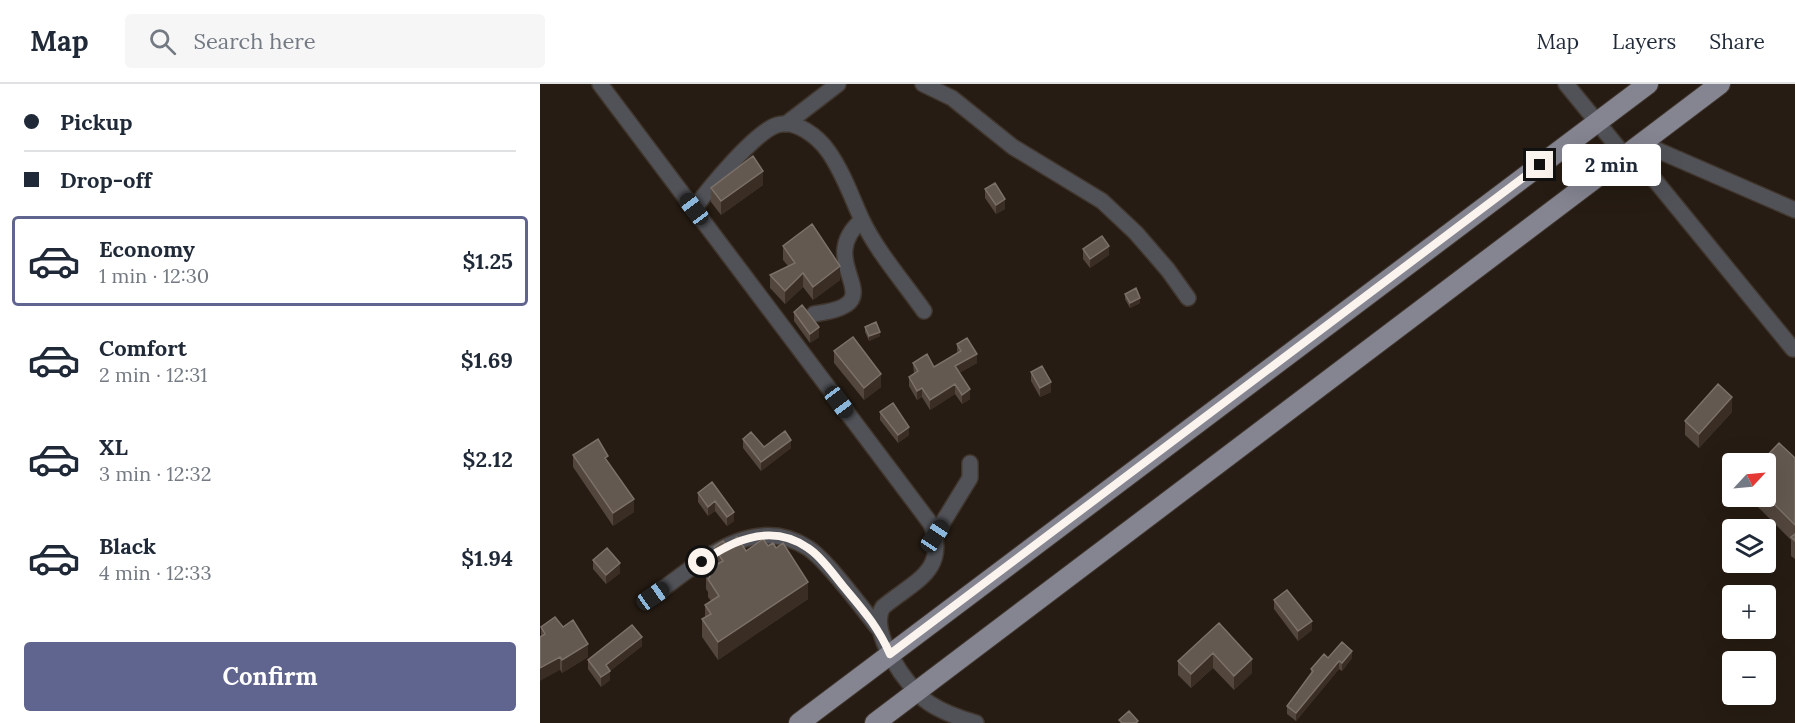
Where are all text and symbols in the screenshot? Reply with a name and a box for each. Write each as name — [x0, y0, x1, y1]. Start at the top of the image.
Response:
search box — [125, 14, 545, 68]
text: Map — [30, 23, 89, 59]
icon: search — [146, 25, 179, 58]
text: Search here — [194, 27, 316, 55]
text: Map — [1536, 28, 1579, 55]
text: Layers — [1612, 28, 1676, 55]
text: Share — [1709, 28, 1765, 55]
text: Pickup — [60, 108, 133, 136]
callout: 2 min — [1561, 144, 1660, 186]
route end — [1526, 151, 1553, 178]
text: 2 min — [1585, 152, 1638, 177]
text: Drop-off — [60, 166, 152, 194]
car — [676, 189, 712, 229]
icon: car — [27, 234, 81, 288]
text: Economy — [99, 235, 195, 263]
text: $1.25 — [462, 247, 513, 275]
text: 1 min · 12:30 — [99, 263, 209, 288]
icon: car — [27, 333, 81, 387]
text: Comfort — [99, 334, 187, 362]
text: $1.69 — [461, 346, 513, 374]
text: 2 min · 12:31 — [99, 362, 208, 387]
car — [821, 382, 857, 422]
icon: car — [27, 432, 81, 486]
text: XL — [99, 433, 128, 461]
text: $2.12 — [463, 445, 513, 473]
north arrow — [1722, 453, 1776, 507]
map controls — [1722, 453, 1776, 705]
text: 3 min · 12:32 — [99, 461, 211, 486]
car — [917, 516, 953, 556]
button: layers — [1722, 519, 1776, 573]
icon: car — [27, 531, 81, 585]
text: Black — [99, 532, 156, 560]
text: $1.94 — [461, 544, 513, 572]
route start — [688, 548, 715, 575]
text: 4 min · 12:33 — [99, 560, 212, 585]
car — [633, 578, 673, 614]
button: + — [1722, 585, 1776, 639]
button: Confirm — [24, 642, 516, 711]
button: − — [1722, 651, 1776, 705]

